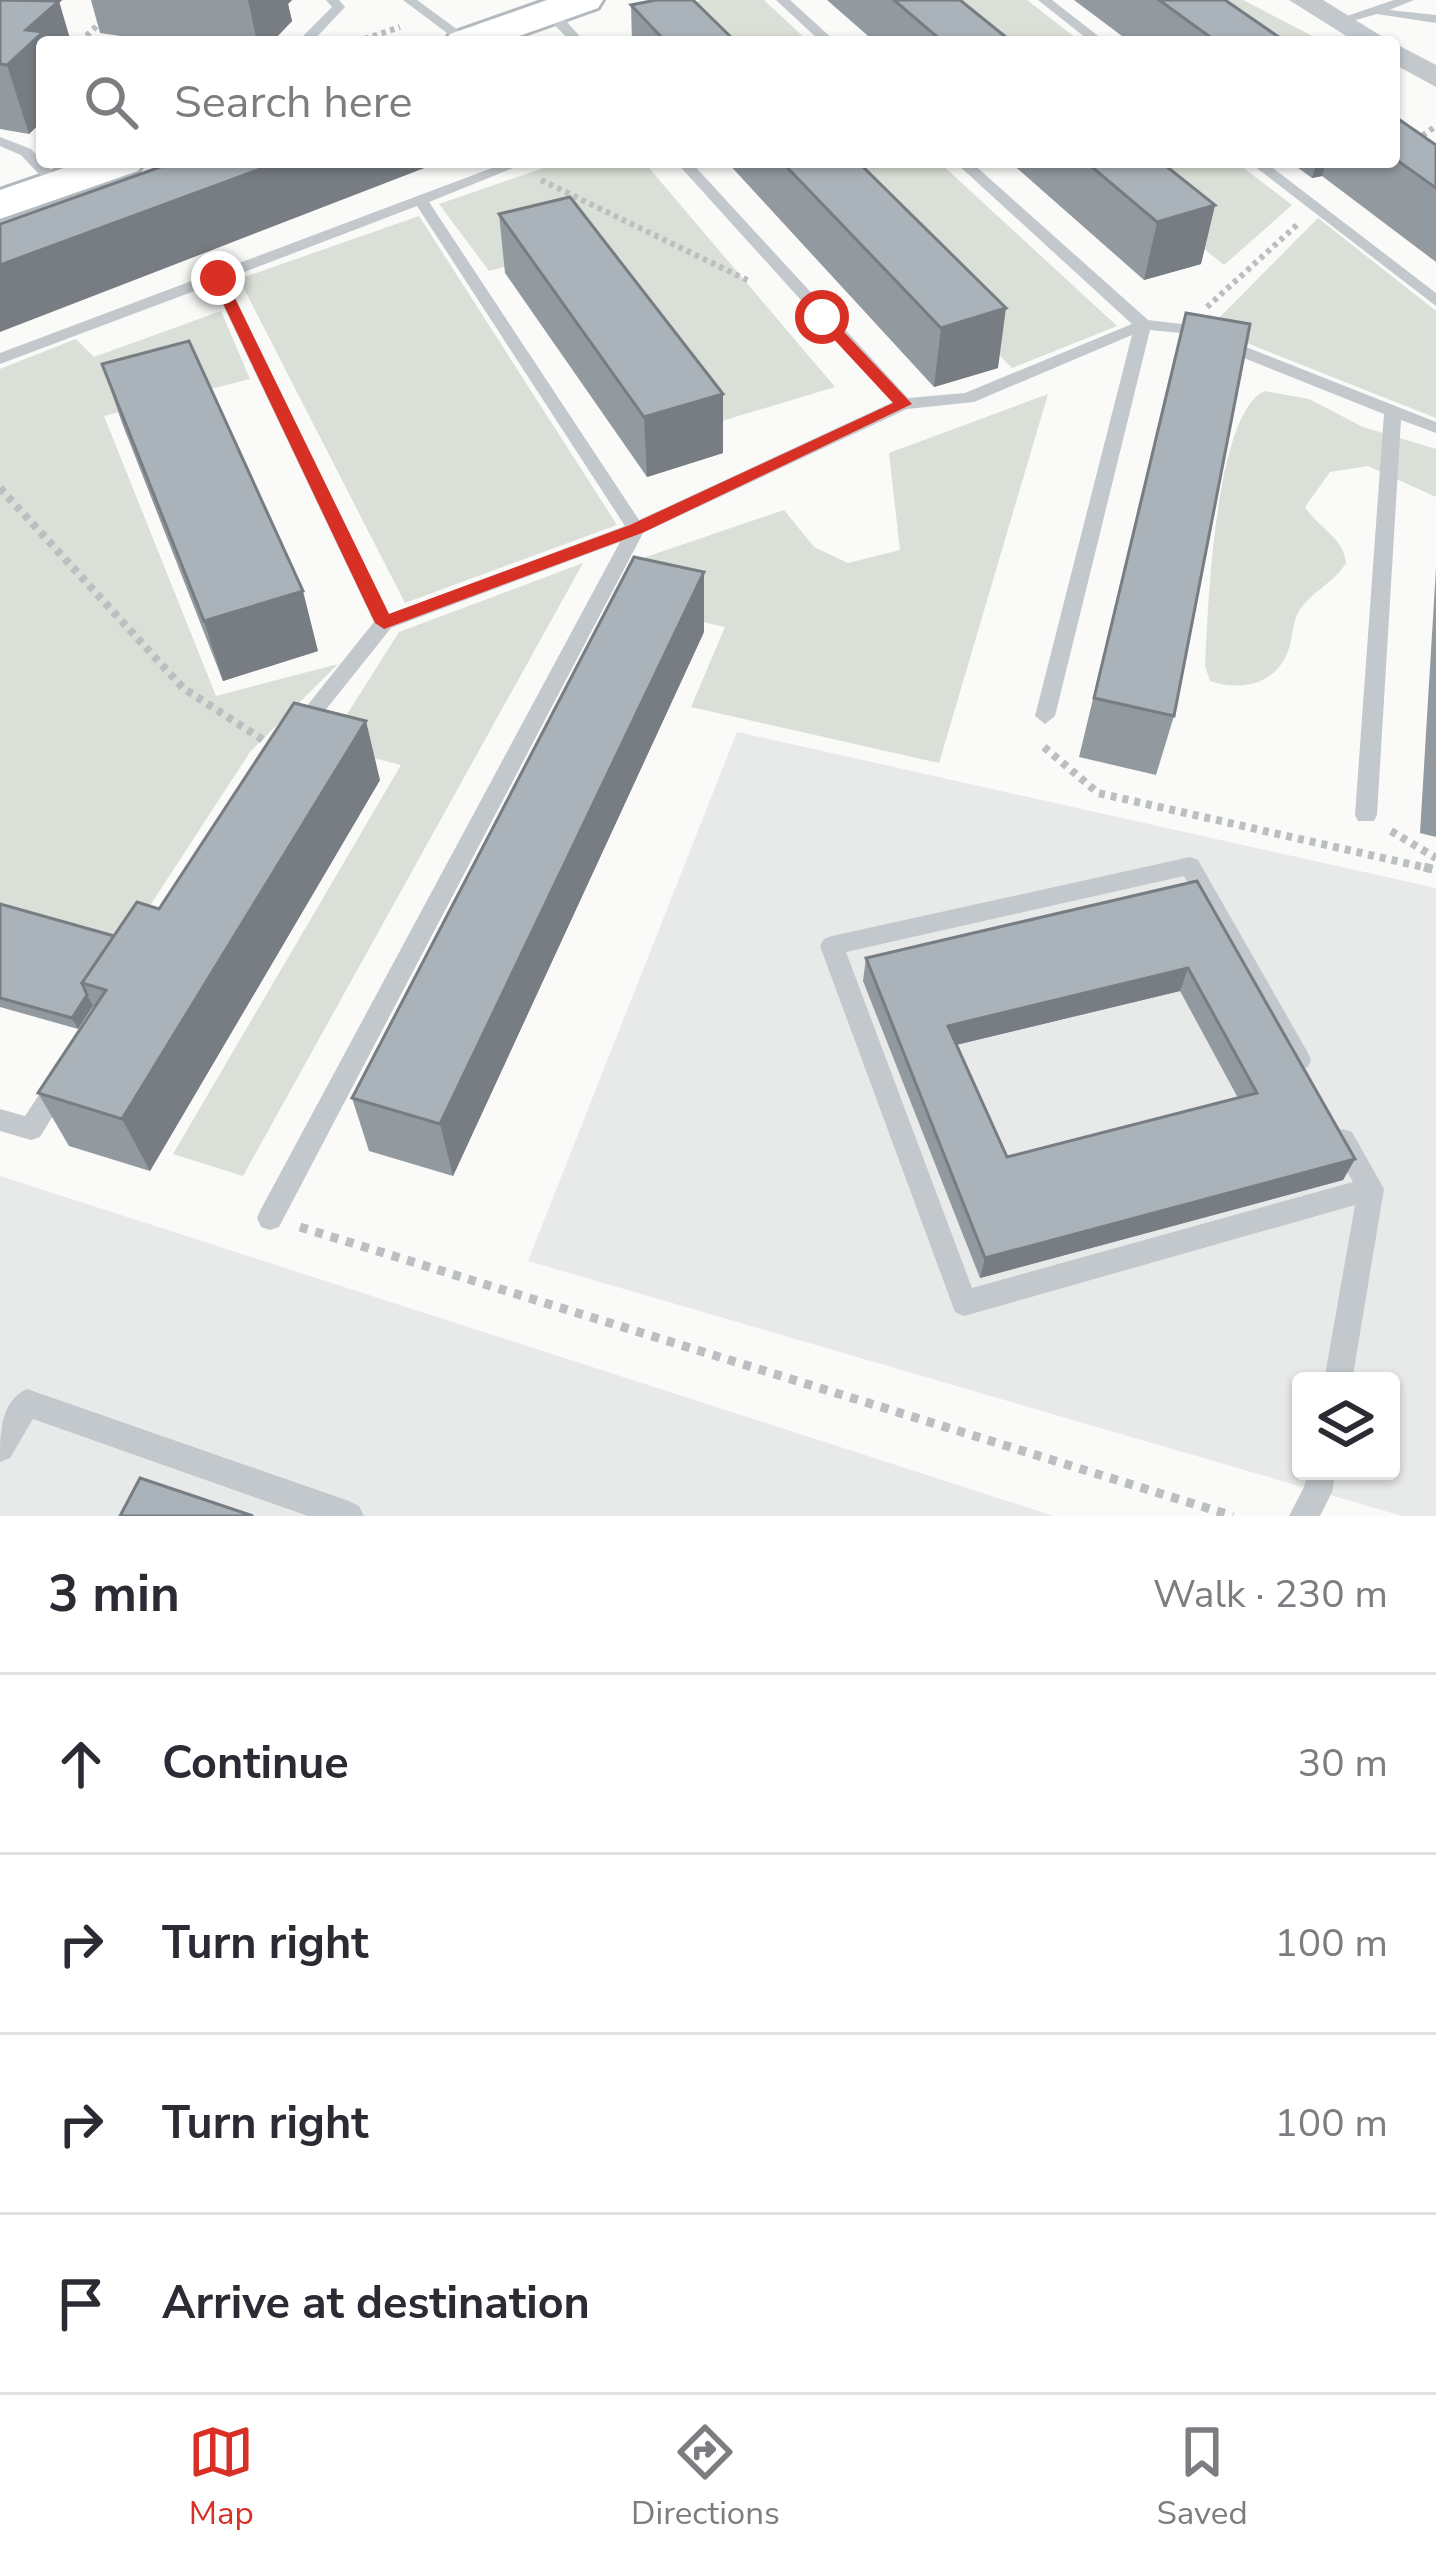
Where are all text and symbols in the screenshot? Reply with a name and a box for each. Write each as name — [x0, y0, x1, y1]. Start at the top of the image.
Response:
search box — [36, 36, 1400, 168]
icon: search — [78, 69, 144, 135]
text: Search here — [174, 72, 413, 133]
route end — [191, 251, 245, 305]
route start — [795, 290, 849, 344]
map controls — [1292, 1372, 1400, 1480]
button: layers — [1292, 1372, 1400, 1480]
text: 3 min — [48, 1559, 180, 1629]
text: Walk · 230 m — [1153, 1568, 1388, 1621]
icon: ahead — [48, 1731, 114, 1797]
text: Continue — [162, 1733, 349, 1794]
text: 30 m — [1298, 1737, 1388, 1790]
icon: right — [48, 1911, 114, 1977]
text: Turn right — [162, 1913, 369, 1974]
text: 100 m — [1274, 1917, 1388, 1970]
icon: right — [48, 2091, 114, 2157]
text: Turn right — [162, 2093, 369, 2154]
text: 100 m — [1274, 2097, 1388, 2150]
icon: arrive — [48, 2271, 114, 2337]
text: Arrive at destination — [162, 2273, 590, 2334]
tab: Map — [188, 2419, 254, 2536]
tab: Directions — [631, 2419, 780, 2536]
tab: Saved — [1156, 2419, 1248, 2536]

